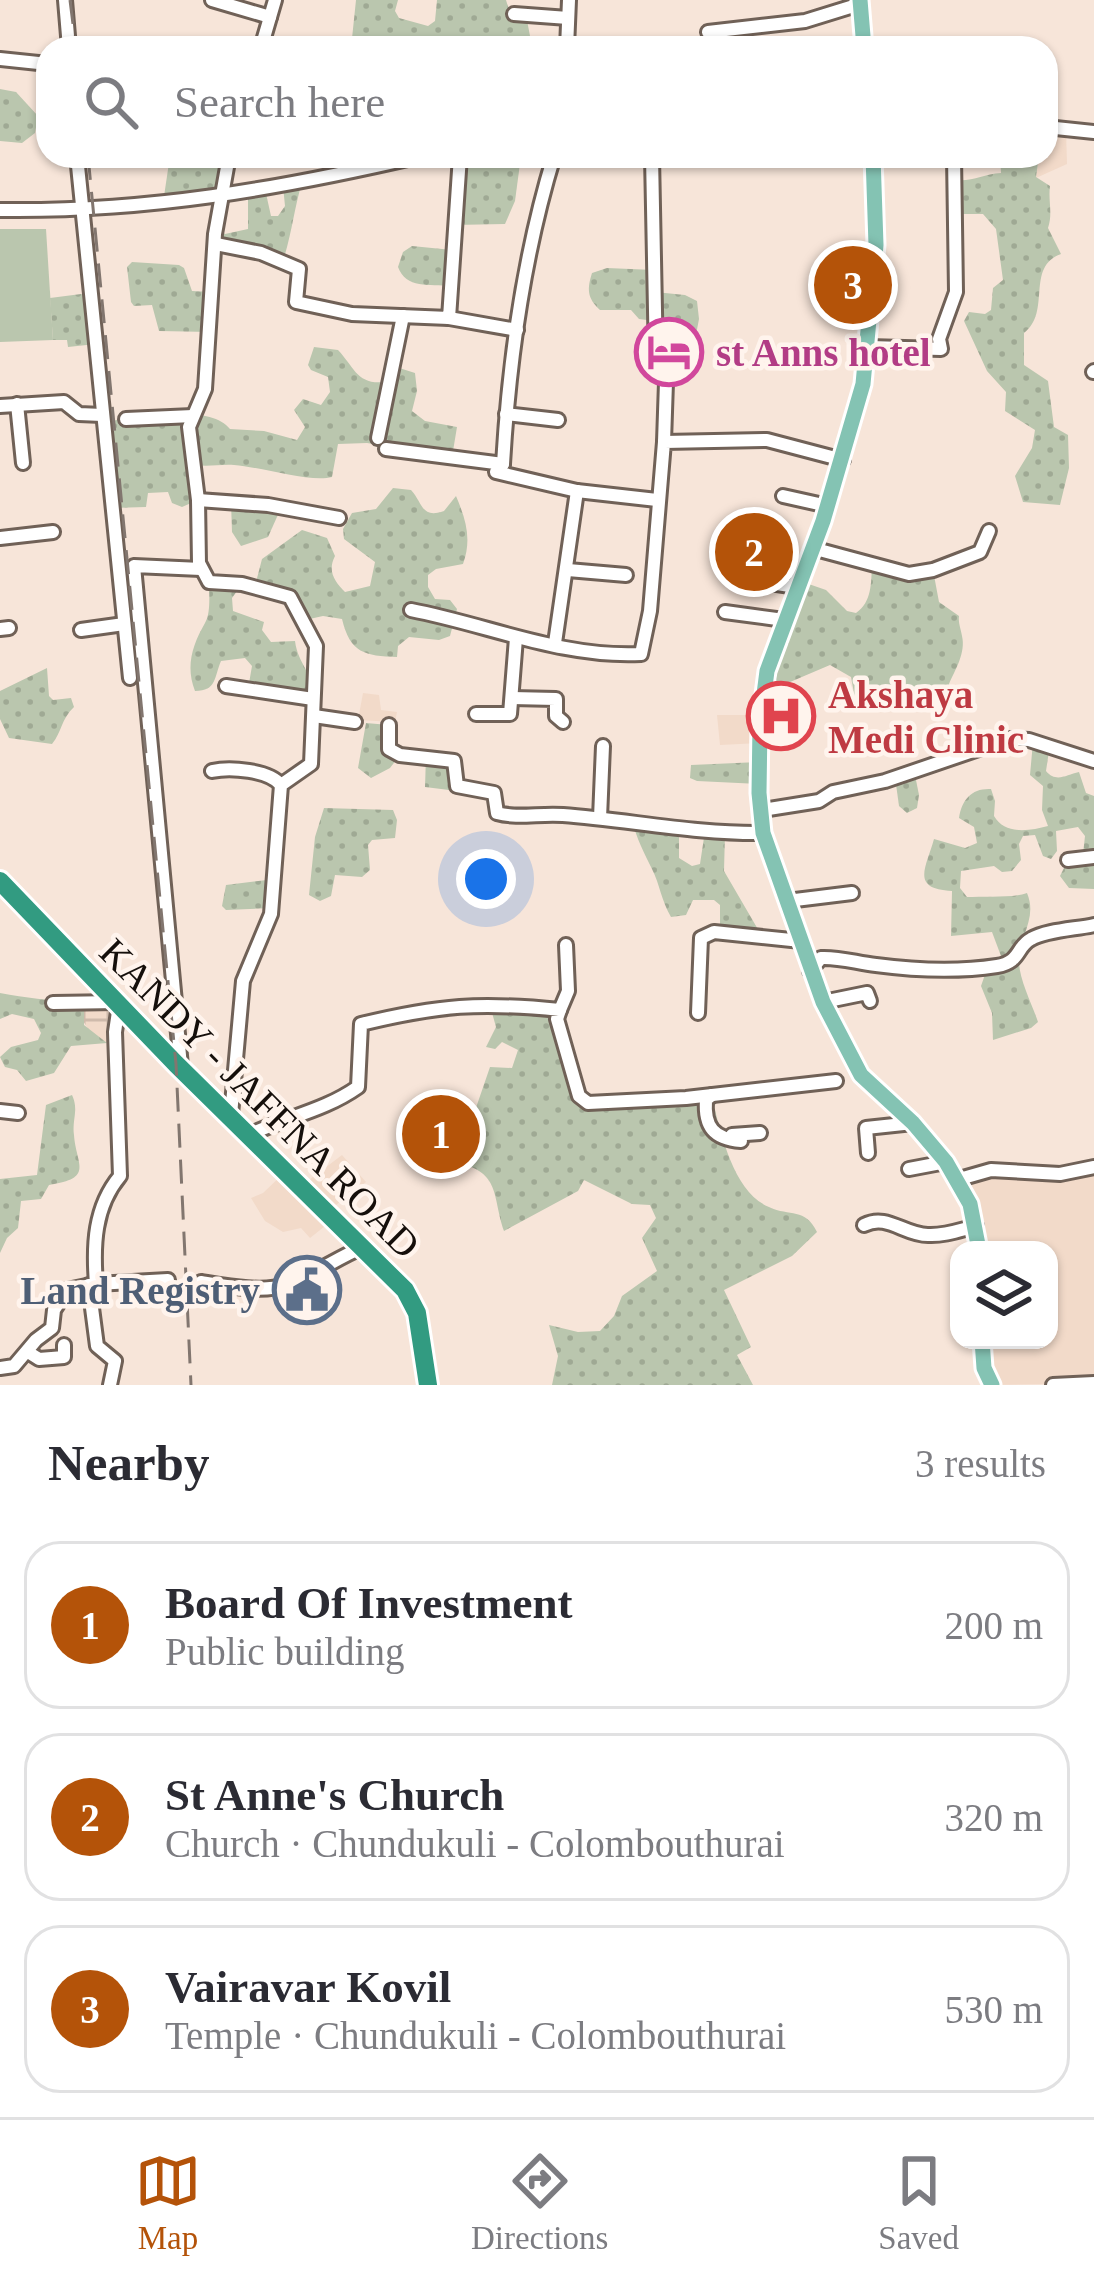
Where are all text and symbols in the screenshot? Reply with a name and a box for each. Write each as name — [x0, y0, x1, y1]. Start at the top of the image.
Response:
search box — [36, 36, 1058, 168]
icon: search — [78, 69, 144, 135]
text: Search here — [174, 77, 385, 127]
pin: 3 — [814, 240, 892, 330]
hotel icon: st Anns hotel — [634, 317, 704, 387]
place label: st Anns hotel — [716, 331, 931, 374]
pin: 2 — [715, 507, 793, 597]
place label: Akshaya Medi Clinic — [828, 673, 1024, 761]
hospital icon: Akshaya Medi Clinic — [746, 681, 816, 751]
your location — [456, 849, 516, 909]
street label: KANDY - JAFFNA ROAD — [92, 930, 428, 1266]
pin: 1 — [402, 1089, 480, 1179]
map controls — [950, 1241, 1058, 1349]
button: layers — [950, 1241, 1058, 1349]
public building icon: Land Registry — [272, 1255, 342, 1325]
place label: Land Registry — [21, 1269, 260, 1313]
text: Nearby — [48, 1435, 209, 1491]
text: 3 results — [915, 1442, 1046, 1485]
text: Board Of Investment — [165, 1578, 572, 1628]
text: 1 — [80, 1604, 100, 1647]
text: 200 m — [944, 1604, 1043, 1647]
text: Public building — [165, 1630, 404, 1673]
text: St Anne's Church — [165, 1770, 504, 1820]
text: 2 — [80, 1796, 100, 1839]
text: 320 m — [944, 1796, 1043, 1839]
text: Church · Chundukuli - Colombouthurai — [165, 1822, 785, 1865]
text: Vairavar Kovil — [165, 1962, 451, 2012]
text: 3 — [80, 1988, 100, 2031]
text: 530 m — [944, 1988, 1043, 2031]
text: Temple · Chundukuli - Colombouthurai — [165, 2014, 786, 2057]
tab: Map — [135, 2148, 201, 2257]
tab: Directions — [471, 2148, 608, 2257]
tab: Saved — [878, 2148, 959, 2257]

